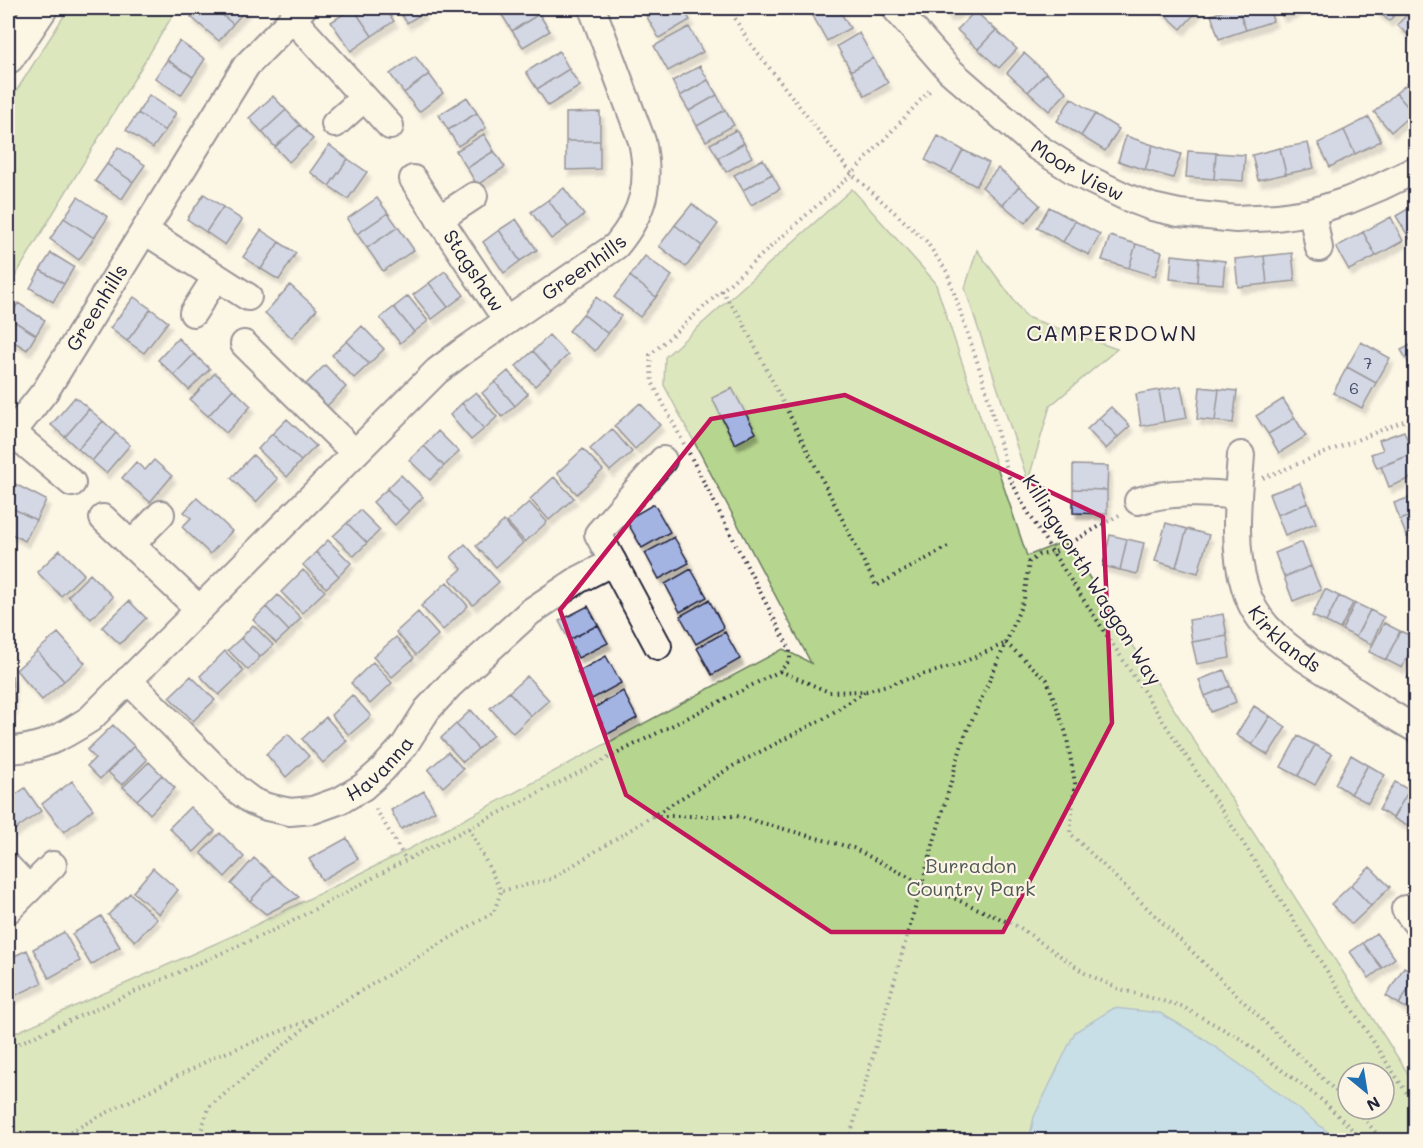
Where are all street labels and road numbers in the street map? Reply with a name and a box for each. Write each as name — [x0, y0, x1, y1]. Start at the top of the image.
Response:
street label: Moor View — [1027, 133, 1129, 206]
street label: Stagshaw — [438, 224, 511, 316]
street label: Greenhills — [536, 229, 632, 306]
street label: Greenhills — [59, 259, 133, 356]
street label: Killingworth Waggon Way — [1017, 469, 1169, 690]
street label: Kirklands — [1243, 600, 1326, 678]
street label: Havanna — [341, 731, 419, 806]

